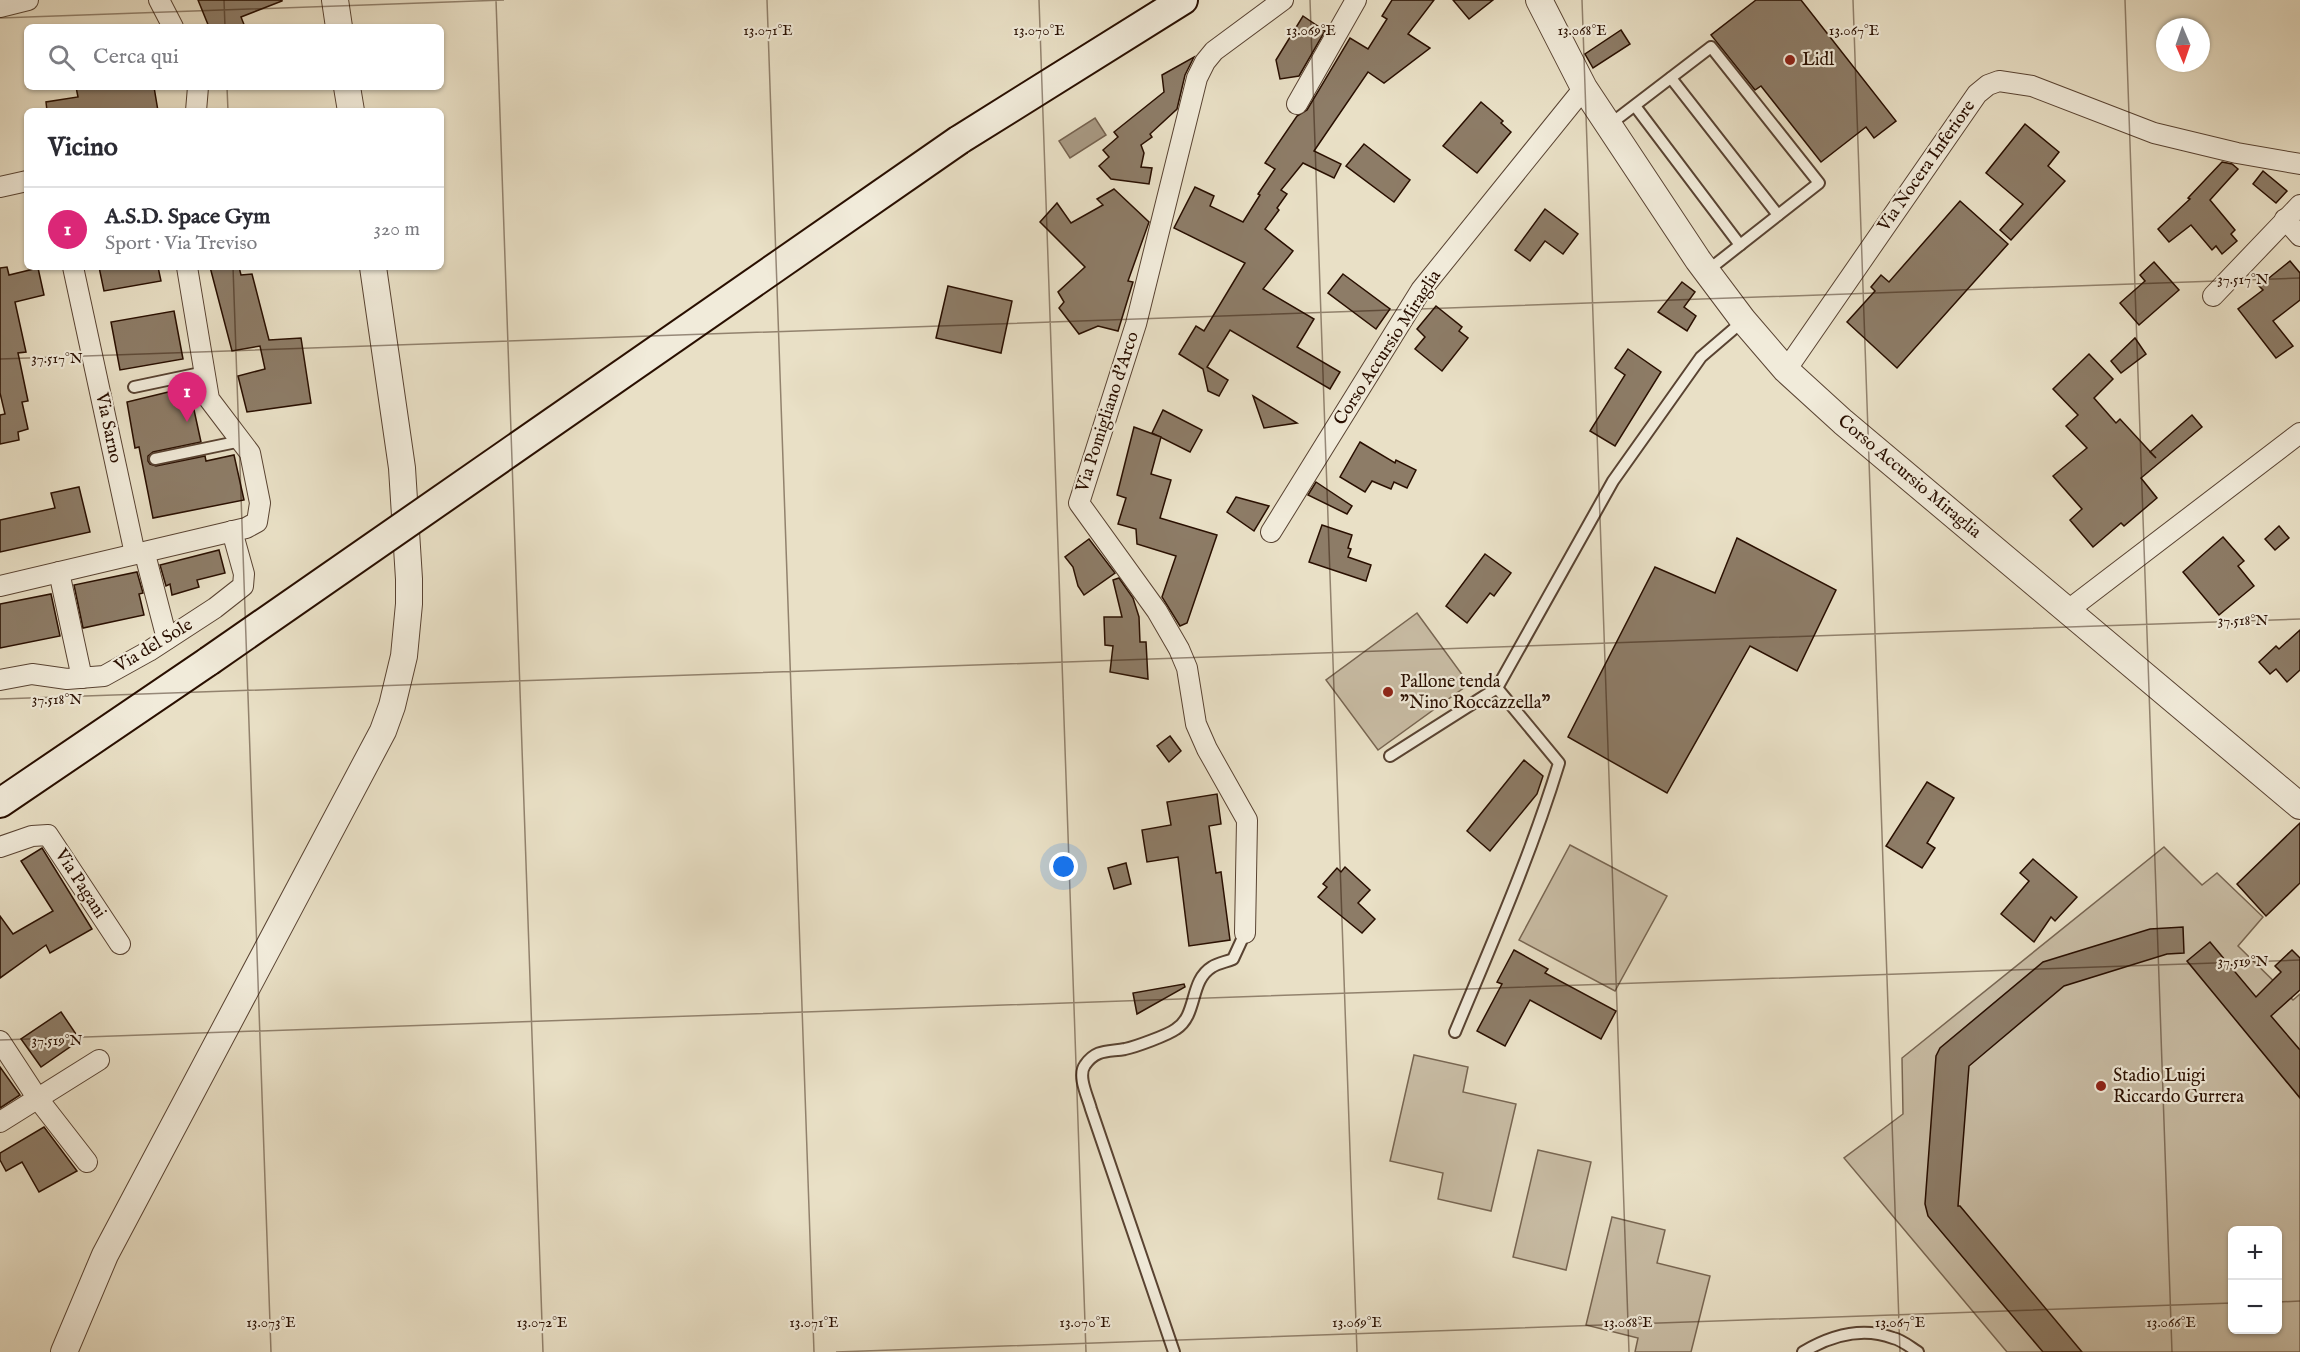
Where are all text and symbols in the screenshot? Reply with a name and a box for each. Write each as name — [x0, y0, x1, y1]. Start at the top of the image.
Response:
north arrow — [2156, 18, 2210, 72]
text: 13.071°E — [743, 21, 793, 40]
text: 13.070°E — [1013, 21, 1065, 40]
text: 13.069°E — [1286, 21, 1336, 40]
text: 13.068°E — [1557, 21, 1607, 40]
text: 13.067°E — [1829, 21, 1879, 40]
search box — [24, 24, 444, 90]
icon: search — [45, 41, 78, 74]
text: Cerca qui — [93, 43, 179, 71]
place label: Lidl — [1802, 49, 1834, 72]
marker: Lidl — [1783, 53, 1797, 67]
street label: Via Nocera Inferiore — [1872, 96, 1981, 237]
text: Vicino — [48, 131, 118, 164]
text: A.S.D. Space Gym — [105, 203, 270, 231]
text: 1 — [64, 217, 71, 242]
text: 320 m — [374, 217, 420, 242]
text: Sport · Via Treviso — [105, 231, 257, 256]
street label: Corso Accursio Miraglia — [1329, 266, 1447, 430]
text: 37.517°N — [2217, 270, 2269, 289]
street label: Via Pomigliano d'Arco — [1071, 329, 1145, 496]
text: 37.517°N — [31, 349, 83, 368]
pin: 1 — [168, 372, 207, 422]
street label: Via Sarno — [89, 390, 127, 466]
street label: Corso Accursio Miraglia — [1832, 410, 1986, 544]
text: 37.518°N — [2218, 611, 2268, 630]
street label: Via del Sole — [110, 614, 197, 679]
place label: Pallone tenda "Nino Roccazzella" — [1400, 671, 1550, 715]
marker: Pallone tenda "Nino Roccazzella" — [1381, 685, 1395, 699]
text: 37.518°N — [32, 690, 82, 709]
street label: Via Pagani — [48, 844, 111, 923]
your location — [1049, 852, 1078, 881]
text: 37.519°N — [2217, 952, 2269, 971]
text: 37.519°N — [31, 1031, 83, 1050]
place label: Stadio Luigi Riccardo Gurrera — [2113, 1065, 2244, 1109]
marker: Stadio Luigi Riccardo Gurrera — [2094, 1079, 2108, 1093]
map controls — [2228, 1226, 2282, 1334]
button: + — [2228, 1226, 2282, 1280]
button: − — [2228, 1280, 2282, 1334]
text: 13.073°E — [246, 1313, 296, 1332]
text: 13.072°E — [517, 1313, 567, 1332]
text: 13.071°E — [789, 1313, 839, 1332]
text: 13.070°E — [1059, 1313, 1111, 1332]
text: 13.069°E — [1332, 1313, 1382, 1332]
text: 13.068°E — [1603, 1313, 1653, 1332]
text: 13.067°E — [1875, 1313, 1925, 1332]
text: 13.066°E — [2146, 1313, 2196, 1332]

